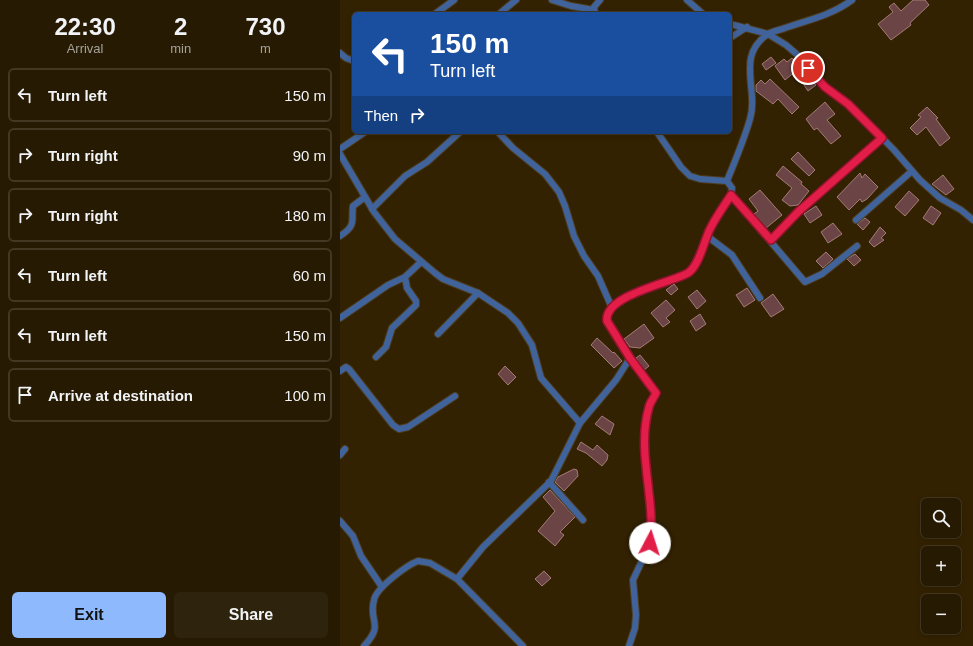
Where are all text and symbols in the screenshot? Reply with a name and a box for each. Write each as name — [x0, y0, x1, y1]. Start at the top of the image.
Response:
text: 22:30 — [54, 13, 116, 40]
text: 2 — [174, 13, 187, 40]
text: 730 — [246, 13, 286, 40]
icon: left — [364, 28, 416, 80]
text: 150 m — [430, 28, 509, 59]
text: Arrival — [67, 41, 104, 56]
text: min — [170, 41, 191, 56]
text: m — [260, 41, 271, 56]
pin — [791, 51, 825, 85]
icon: arrive — [797, 57, 819, 79]
text: Turn left — [430, 61, 495, 81]
icon: left — [14, 84, 36, 106]
text: Turn left — [48, 87, 107, 104]
text: 150 m — [284, 87, 326, 104]
icon: right — [406, 104, 428, 126]
text: Then — [364, 107, 398, 124]
icon: right — [14, 144, 36, 166]
text: Turn right — [48, 147, 118, 164]
text: 90 m — [293, 147, 326, 164]
icon: right — [14, 204, 36, 226]
text: Turn right — [48, 207, 118, 224]
text: 180 m — [284, 207, 326, 224]
icon: left — [14, 264, 36, 286]
text: Turn left — [48, 267, 107, 284]
text: 60 m — [293, 267, 326, 284]
icon: left — [14, 324, 36, 346]
text: Turn left — [48, 327, 107, 344]
text: 150 m — [284, 327, 326, 344]
icon: arrive — [14, 384, 36, 406]
text: Arrive at destination — [48, 387, 193, 404]
text: 100 m — [284, 387, 326, 404]
map controls — [921, 498, 961, 634]
button: search — [921, 498, 961, 538]
position arrow — [629, 522, 671, 564]
button: + — [921, 546, 961, 586]
button: Exit — [12, 592, 166, 638]
button: Share — [174, 592, 328, 638]
button: − — [921, 594, 961, 634]

